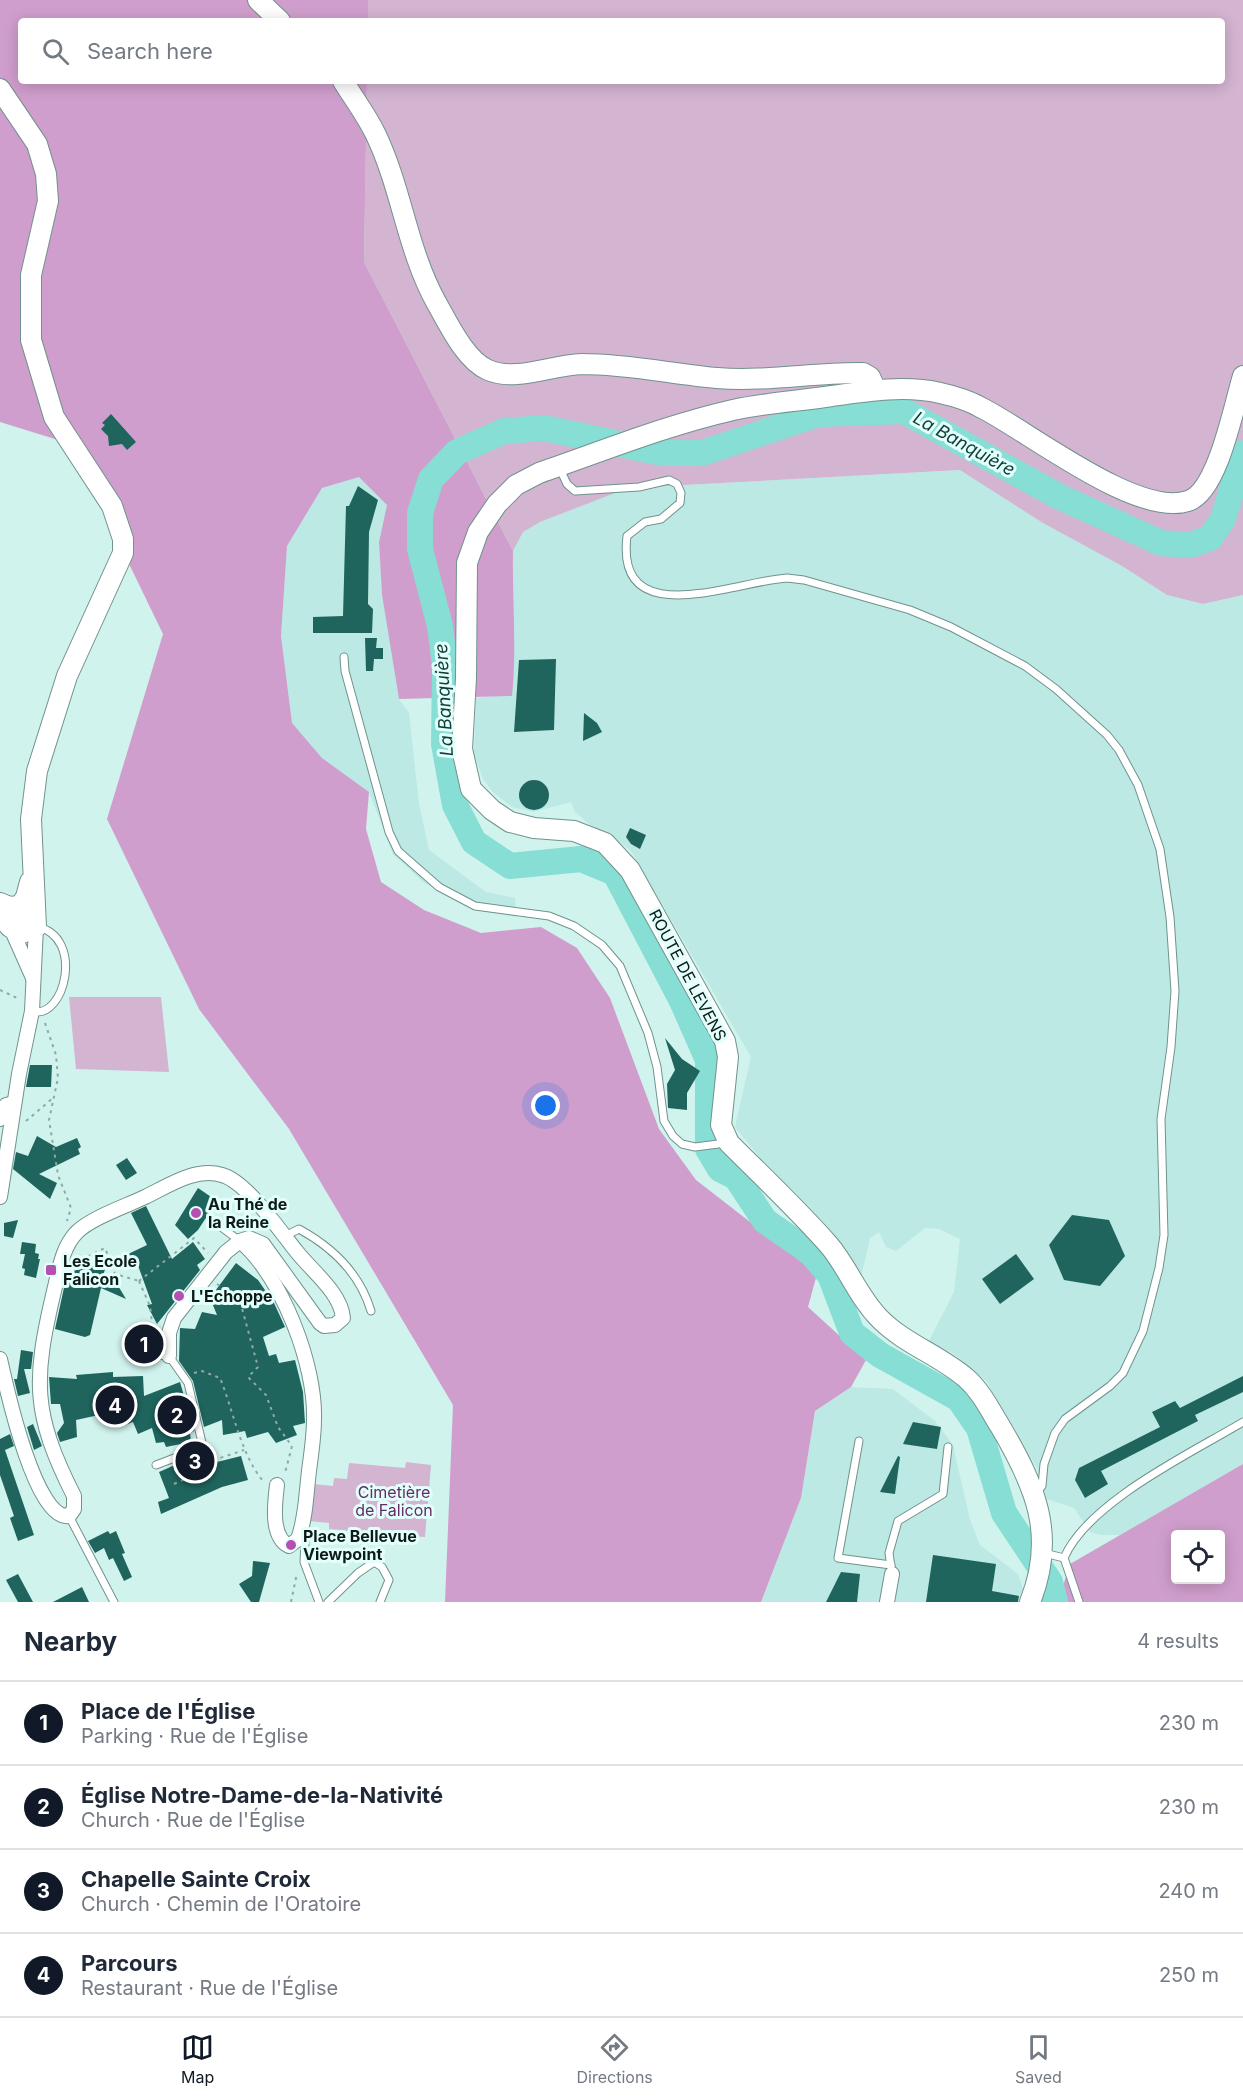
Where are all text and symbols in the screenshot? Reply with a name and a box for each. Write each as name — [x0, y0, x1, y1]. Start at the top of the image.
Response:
search box — [18, 18, 1225, 84]
icon: search — [39, 35, 72, 68]
text: Search here — [87, 38, 213, 64]
water label: La Banquière — [910, 407, 1019, 480]
water label: La Banquière — [430, 643, 457, 757]
street label: ROUTE DE LEVENS — [645, 906, 731, 1044]
your location — [531, 1091, 560, 1120]
place label: Au Thé de la Reine — [208, 1194, 287, 1232]
marker: Au Thé de la Reine — [189, 1206, 203, 1220]
place label: Les Ecole Falicon — [63, 1251, 137, 1289]
marker: Les Ecole Falicon — [44, 1263, 58, 1277]
place label: L'Echoppe — [191, 1286, 273, 1306]
marker: L'Echoppe — [172, 1289, 186, 1303]
pin: 1 — [124, 1322, 164, 1366]
pin: 4 — [96, 1382, 134, 1428]
pin: 2 — [158, 1392, 196, 1438]
pin: 3 — [176, 1438, 214, 1484]
park label: Cimetière de Falicon — [355, 1482, 433, 1520]
place label: Place Bellevue Viewpoint — [303, 1526, 417, 1564]
map controls — [1171, 1530, 1225, 1584]
button: locate — [1171, 1530, 1225, 1584]
marker: Place Bellevue Viewpoint — [284, 1538, 298, 1552]
text: Nearby — [24, 1626, 117, 1657]
text: 4 results — [1137, 1629, 1219, 1653]
text: Place de l'Église — [81, 1698, 255, 1724]
text: 1 — [39, 1711, 48, 1735]
text: 230 m — [1159, 1711, 1219, 1735]
text: Parking · Rue de l'Église — [81, 1724, 308, 1748]
text: Église Notre-Dame-de-la-Nativité — [81, 1782, 443, 1808]
text: 2 — [37, 1795, 50, 1819]
text: 230 m — [1159, 1795, 1219, 1819]
text: Church · Rue de l'Église — [81, 1808, 305, 1832]
text: Chapelle Sainte Croix — [81, 1866, 311, 1892]
text: 3 — [37, 1879, 50, 1903]
text: 240 m — [1158, 1879, 1219, 1903]
text: Church · Chemin de l'Oratoire — [81, 1892, 361, 1916]
text: Parcours — [81, 1950, 178, 1976]
text: 4 — [37, 1963, 50, 1987]
text: 250 m — [1159, 1963, 1219, 1987]
text: Restaurant · Rue de l'Église — [81, 1976, 338, 2000]
tab: Map — [181, 2031, 214, 2087]
tab: Directions — [577, 2031, 653, 2087]
tab: Saved — [1015, 2031, 1062, 2087]

